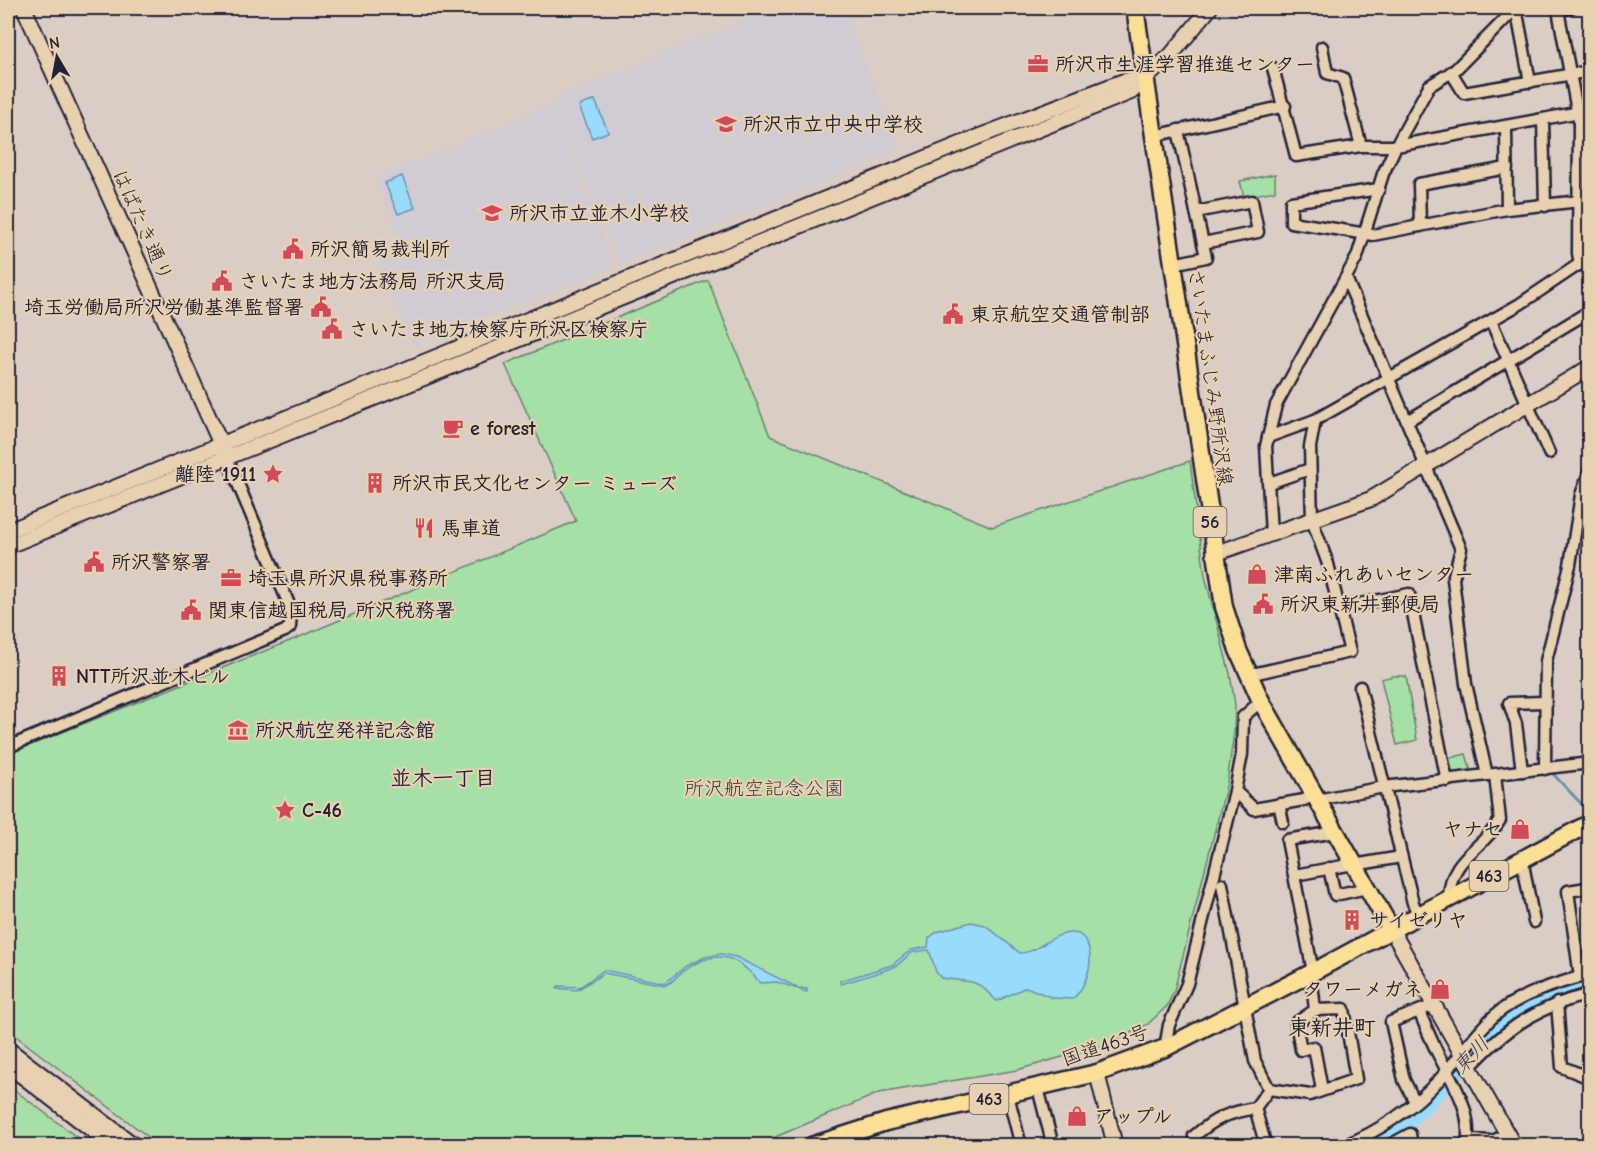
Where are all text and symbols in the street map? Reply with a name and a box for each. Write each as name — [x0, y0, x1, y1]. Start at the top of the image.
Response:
north arrow — [27, 27, 87, 87]
text: N — [48, 33, 61, 53]
office icon: 所沢市生涯学習推進センター — [1026, 52, 1050, 76]
place label: 所沢市生涯学習推進センター — [1055, 53, 1315, 76]
school or university icon: 所沢市立中央中学校 — [714, 112, 738, 136]
place label: 所沢市立中央中学校 — [743, 113, 923, 136]
street label: はばたき通り — [108, 166, 177, 285]
school or university icon: 所沢市立並木小学校 — [480, 201, 504, 225]
place label: 所沢市立並木小学校 — [509, 202, 689, 225]
public building icon: 所沢簡易裁判所 — [281, 237, 305, 261]
place label: 所沢簡易裁判所 — [310, 238, 450, 261]
street label: さいたまふじみ野所沢線 — [1184, 267, 1237, 487]
public building icon: さいたま地方法務局 所沢支局 — [210, 269, 234, 293]
place label: さいたま地方法務局 所沢支局 — [239, 270, 506, 293]
public building icon: 埼玉労働局所沢労働基準監督署 — [309, 295, 333, 319]
place label: 埼玉労働局所沢労働基準監督署 — [24, 296, 304, 319]
public building icon: 東京航空交通管制部 — [941, 302, 965, 326]
place label: 東京航空交通管制部 — [970, 303, 1150, 326]
public building icon: さいたま地方検察庁所沢区検察庁 — [320, 317, 344, 341]
place label: さいたま地方検察庁所沢区検察庁 — [349, 318, 649, 341]
cafe icon: e forest — [441, 416, 465, 440]
place label: e forest — [470, 417, 536, 440]
place icon: 離陸 1911 — [261, 462, 285, 486]
place label: 離陸 1911 — [175, 463, 256, 486]
building icon: 所沢市民文化センター ミューズ — [363, 471, 387, 495]
place label: 所沢市民文化センター ミューズ — [392, 472, 677, 495]
road number: 56 — [1194, 507, 1226, 537]
restaurant icon: 馬車道 — [412, 516, 436, 540]
place label: 馬車道 — [441, 517, 501, 540]
public building icon: 所沢警察署 — [82, 550, 106, 574]
place label: 所沢警察署 — [111, 551, 211, 574]
shop icon: 津南ふれあいセンター — [1245, 562, 1269, 586]
place label: 津南ふれあいセンター — [1274, 563, 1474, 586]
office icon: 埼玉県所沢県税事務所 — [219, 566, 243, 590]
place label: 埼玉県所沢県税事務所 — [248, 567, 448, 590]
public building icon: 所沢東新井郵便局 — [1251, 592, 1275, 616]
place label: 所沢東新井郵便局 — [1280, 593, 1440, 616]
public building icon: 関東信越国税局 所沢税務署 — [179, 598, 203, 622]
place label: 関東信越国税局 所沢税務署 — [208, 599, 455, 622]
building icon: NTT所沢並木ビル — [47, 664, 71, 688]
place label: NTT所沢並木ビル — [76, 665, 230, 688]
museum icon: 所沢航空発祥記念館 — [226, 718, 250, 742]
place label: 所沢航空発祥記念館 — [255, 719, 435, 742]
district label: 並木一丁目 — [391, 766, 496, 790]
park label: 所沢航空記念公園 — [684, 777, 844, 800]
place icon: C-46 — [273, 798, 297, 822]
place label: C-46 — [302, 799, 342, 822]
shop icon: ヤナセ — [1508, 817, 1532, 841]
place label: ヤナセ — [1443, 818, 1503, 841]
road number: 463 — [1470, 861, 1508, 891]
building icon: サイゼリヤ — [1340, 908, 1364, 932]
place label: サイゼリヤ — [1369, 909, 1468, 932]
shop icon: タワーメガネ — [1428, 977, 1452, 1001]
place label: タワーメガネ — [1303, 978, 1423, 1001]
district label: 東新井町 — [1288, 1015, 1376, 1041]
street label: 国道463号 — [1059, 1020, 1152, 1071]
water label: 東川 — [1448, 1032, 1494, 1078]
road number: 463 — [970, 1084, 1008, 1114]
shop icon: アップル — [1065, 1104, 1089, 1128]
place label: アップル — [1094, 1105, 1173, 1128]

